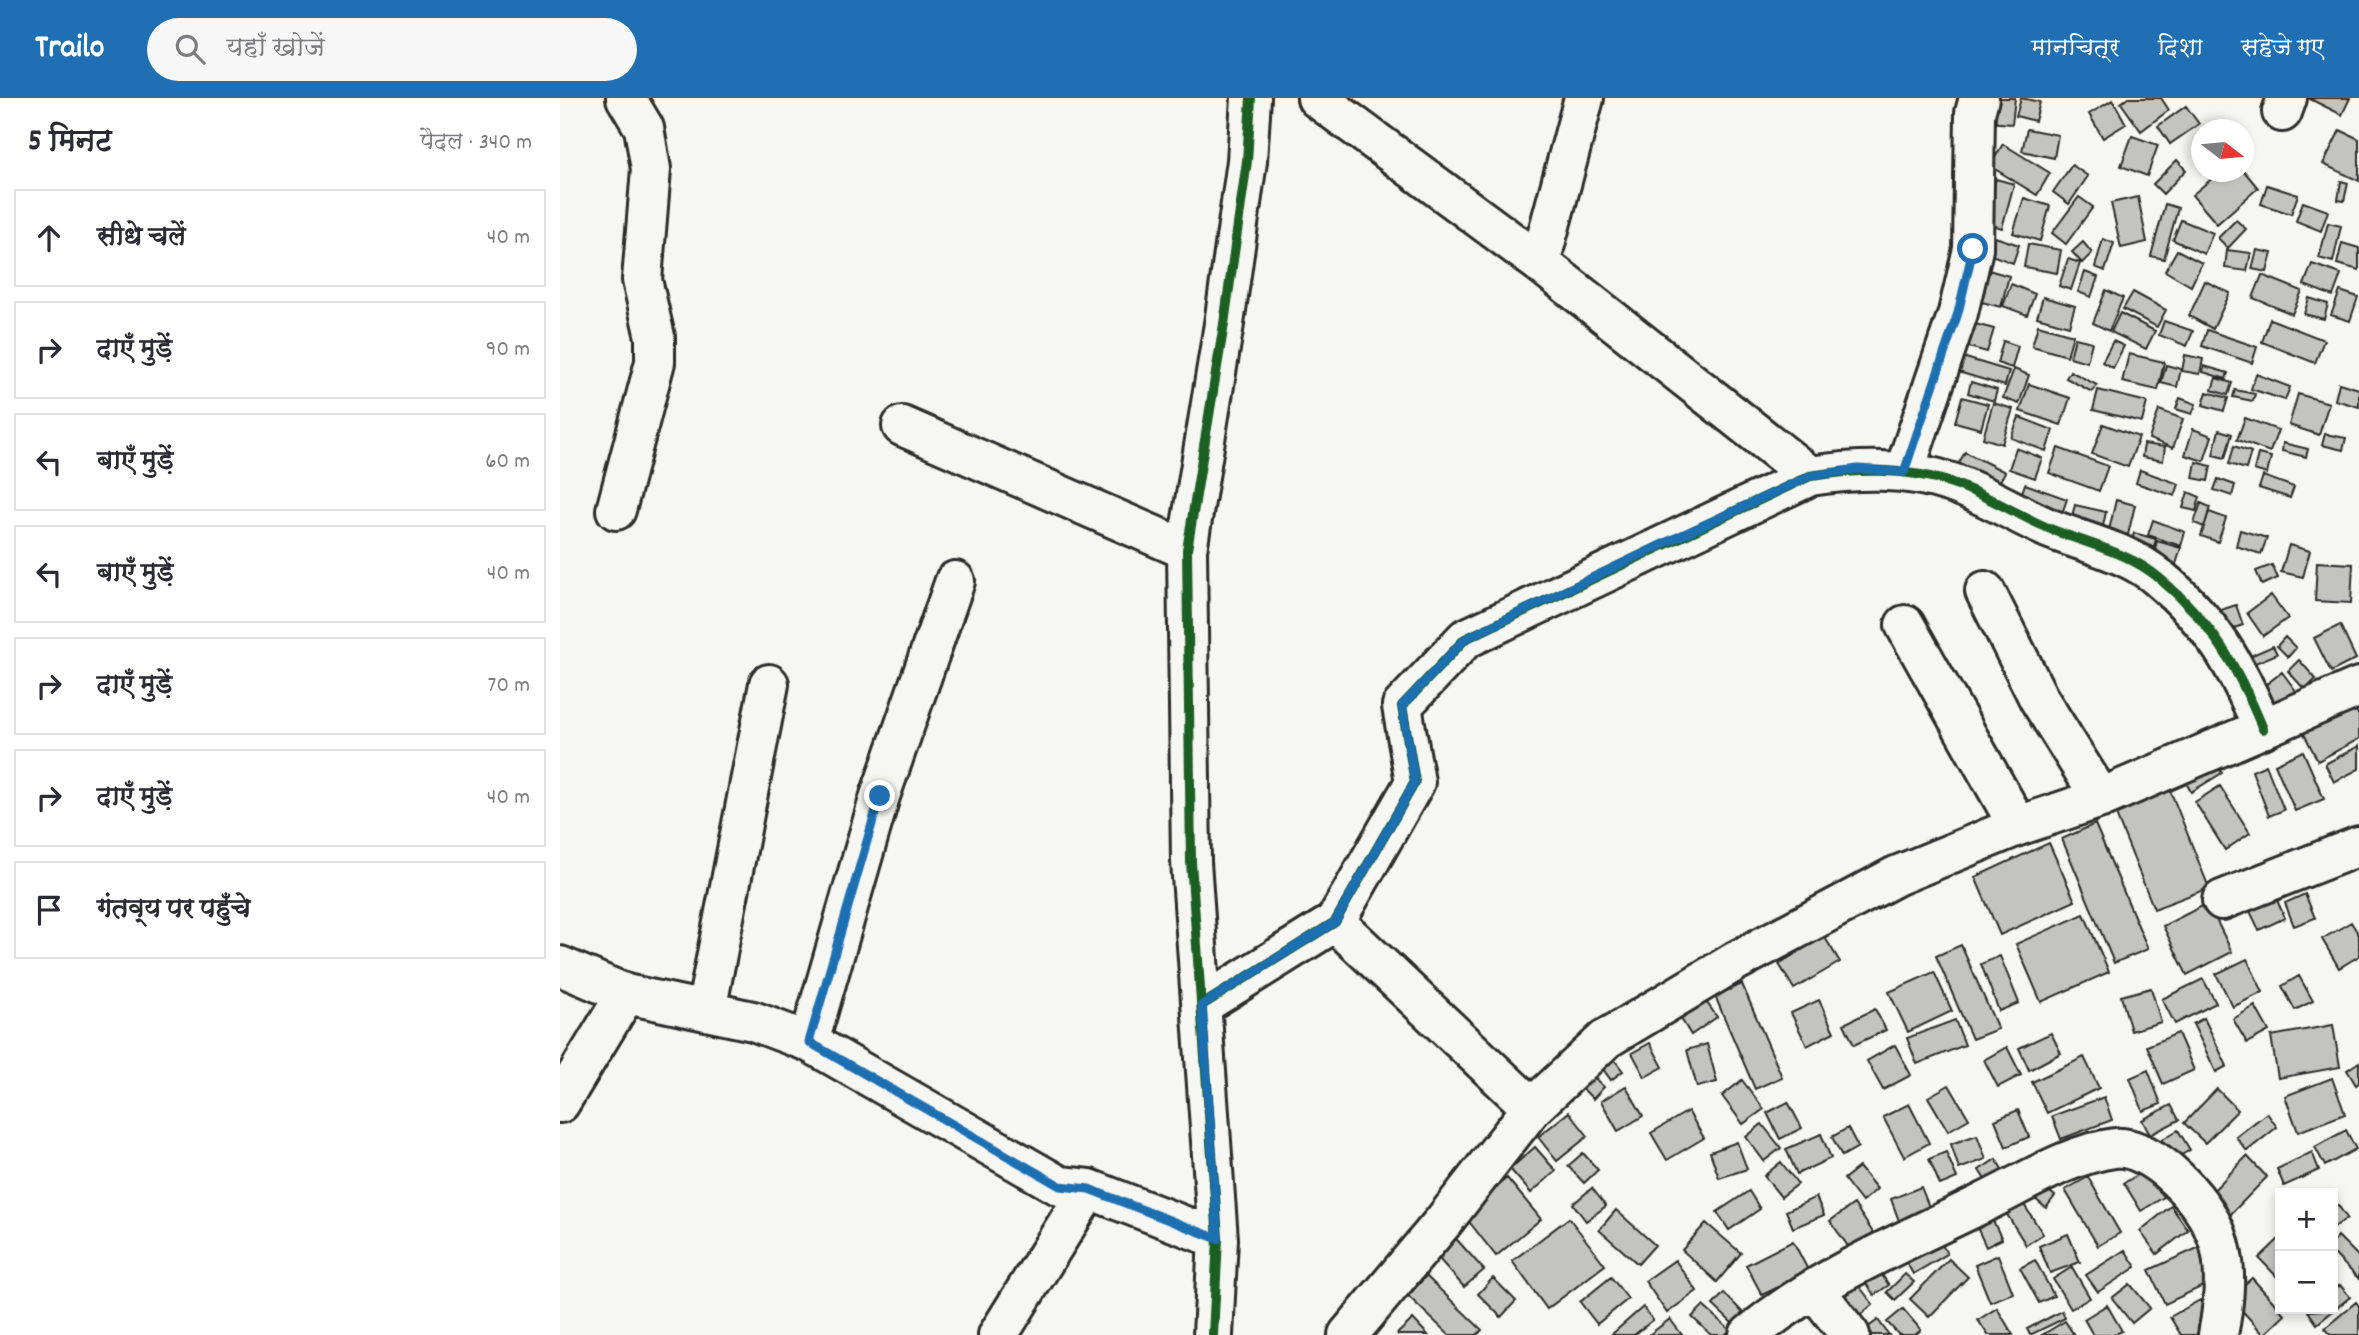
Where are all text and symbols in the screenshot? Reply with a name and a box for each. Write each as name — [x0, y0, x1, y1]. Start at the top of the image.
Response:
search box — [147, 18, 637, 81]
text: Trailo — [35, 26, 105, 73]
icon: search — [171, 30, 209, 68]
text: यहाँ खोजें — [227, 31, 325, 68]
text: मानचित्र — [2031, 32, 2119, 66]
text: दिशा — [2157, 32, 2203, 66]
text: सहेजे गए — [2241, 32, 2324, 66]
north arrow — [2191, 119, 2254, 182]
text: 5 मिनट — [28, 122, 112, 165]
text: पैदल · 340 m — [420, 127, 532, 160]
icon: ahead — [30, 219, 68, 257]
text: सीधे चलें — [97, 220, 186, 257]
text: 40 m — [487, 222, 530, 255]
route start — [1957, 233, 1988, 264]
icon: right — [30, 331, 68, 369]
text: दाएँ मुड़ें — [97, 332, 172, 369]
text: 90 m — [486, 334, 530, 367]
icon: left — [30, 443, 68, 481]
text: बाएँ मुड़ें — [97, 444, 174, 481]
text: 60 m — [485, 446, 530, 479]
icon: left — [30, 555, 68, 593]
text: बाएँ मुड़ें — [97, 556, 174, 593]
text: 40 m — [487, 558, 530, 591]
icon: right — [30, 667, 68, 705]
text: दाएँ मुड़ें — [97, 668, 172, 705]
text: 70 m — [488, 670, 530, 703]
icon: right — [30, 779, 68, 817]
text: दाएँ मुड़ें — [97, 780, 172, 817]
route end — [864, 780, 895, 811]
text: 40 m — [487, 782, 530, 815]
icon: arrive — [30, 891, 68, 929]
text: गंतव्य पर पहुँचे — [97, 892, 251, 929]
map controls — [2275, 1188, 2338, 1314]
button: + — [2275, 1188, 2338, 1251]
button: − — [2275, 1251, 2338, 1314]

